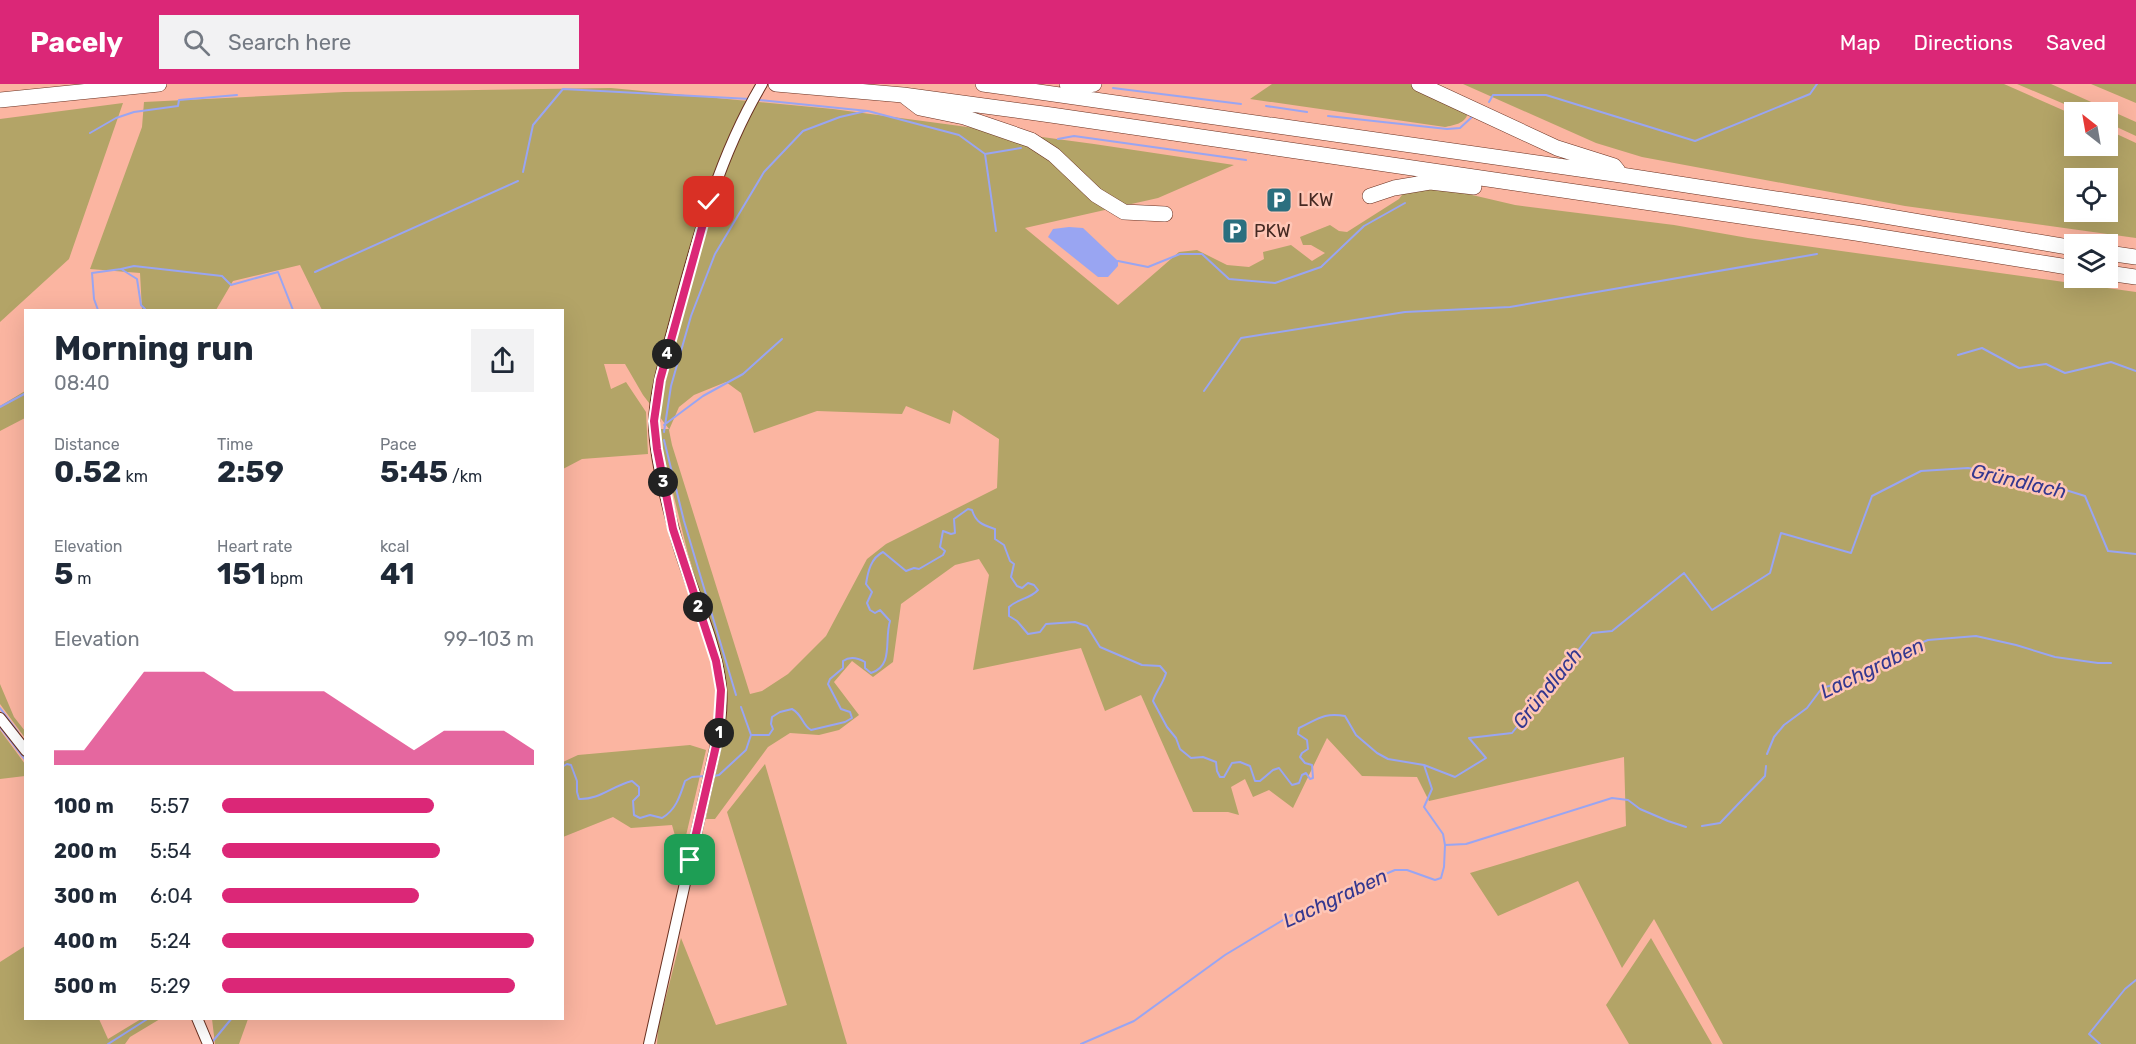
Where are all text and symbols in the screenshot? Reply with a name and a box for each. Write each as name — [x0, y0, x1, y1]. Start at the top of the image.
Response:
search box — [159, 15, 579, 69]
text: Pacely — [30, 26, 123, 59]
icon: search — [180, 26, 213, 59]
text: Search here — [228, 29, 351, 56]
text: Map — [1840, 30, 1881, 55]
text: Directions — [1914, 30, 2013, 55]
text: Saved — [2046, 30, 2106, 55]
north arrow — [2064, 102, 2118, 156]
map controls — [2064, 102, 2118, 288]
button: locate — [2064, 168, 2118, 222]
pin — [683, 176, 734, 227]
icon: check — [692, 185, 725, 218]
parking icon: LKW — [1264, 185, 1294, 215]
place label: LKW — [1298, 189, 1333, 211]
parking icon: PKW — [1220, 216, 1250, 246]
place label: PKW — [1254, 220, 1291, 242]
button: layers — [2064, 234, 2118, 288]
text: Morning run — [54, 329, 254, 368]
button: share — [471, 329, 534, 392]
pin: 4 — [652, 339, 682, 369]
text: 4 — [662, 344, 672, 363]
text: 08:40 — [54, 371, 110, 395]
text: Distance — [54, 435, 120, 454]
text: Time — [217, 435, 253, 454]
text: Pace — [380, 435, 417, 454]
text: 0.52 — [54, 454, 122, 490]
text: 2:59 — [217, 454, 284, 490]
text: 5:45 — [380, 454, 448, 490]
water label: Gründlach — [1969, 458, 2069, 504]
text: km — [122, 467, 148, 486]
text: /km — [448, 467, 482, 486]
pin: 3 — [648, 467, 678, 497]
text: 3 — [658, 472, 668, 491]
text: Elevation — [54, 537, 123, 556]
text: Heart rate — [217, 537, 292, 556]
text: kcal — [380, 537, 409, 556]
text: 5 — [54, 556, 73, 592]
text: 151 — [217, 556, 266, 592]
text: 41 — [380, 556, 415, 592]
text: m — [73, 569, 92, 588]
text: bpm — [266, 569, 303, 588]
pin: 2 — [683, 592, 713, 622]
text: 2 — [693, 597, 703, 616]
text: Elevation — [54, 627, 140, 651]
text: 99–103 m — [444, 627, 534, 651]
water label: Lachgraben — [1816, 633, 1928, 703]
water label: Gründlach — [1507, 643, 1587, 733]
pin: 1 — [704, 718, 734, 748]
text: 1 — [715, 723, 723, 742]
text: 100 m — [54, 794, 114, 818]
text: 5:57 — [150, 794, 189, 818]
pin — [664, 834, 715, 885]
text: 200 m — [54, 839, 117, 863]
text: 5:54 — [150, 839, 191, 863]
icon: arrive — [673, 843, 706, 876]
water label: Lachgraben — [1279, 863, 1391, 933]
text: 300 m — [54, 884, 117, 908]
text: 6:04 — [150, 884, 192, 908]
text: 400 m — [54, 929, 117, 953]
text: 5:24 — [150, 929, 191, 953]
text: 500 m — [54, 974, 117, 998]
text: 5:29 — [150, 974, 191, 998]

